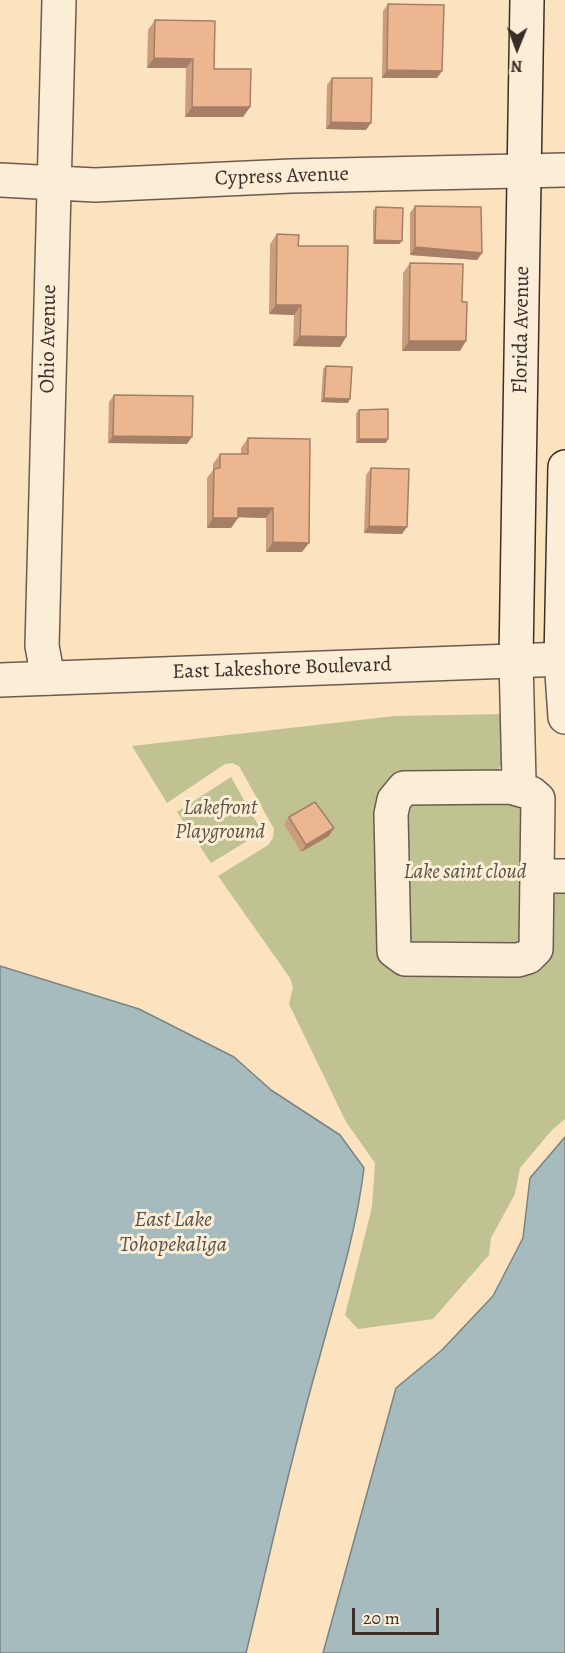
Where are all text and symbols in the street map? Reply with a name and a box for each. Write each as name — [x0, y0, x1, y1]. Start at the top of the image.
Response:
north arrow — [487, 18, 547, 78]
text: N — [511, 55, 523, 77]
street label: Cypress Avenue — [214, 162, 350, 192]
street label: Florida Avenue — [508, 266, 536, 394]
street label: Ohio Avenue — [35, 284, 63, 394]
street label: East Lakeshore Boulevard — [172, 653, 392, 685]
park label: Lakefront Playground — [175, 796, 265, 846]
park label: Lake saint cloud — [403, 860, 527, 886]
water label: East Lake Tohopekaliga — [119, 1208, 227, 1260]
scale bar — [355, 1596, 442, 1634]
text: 20 m — [363, 1606, 400, 1630]

